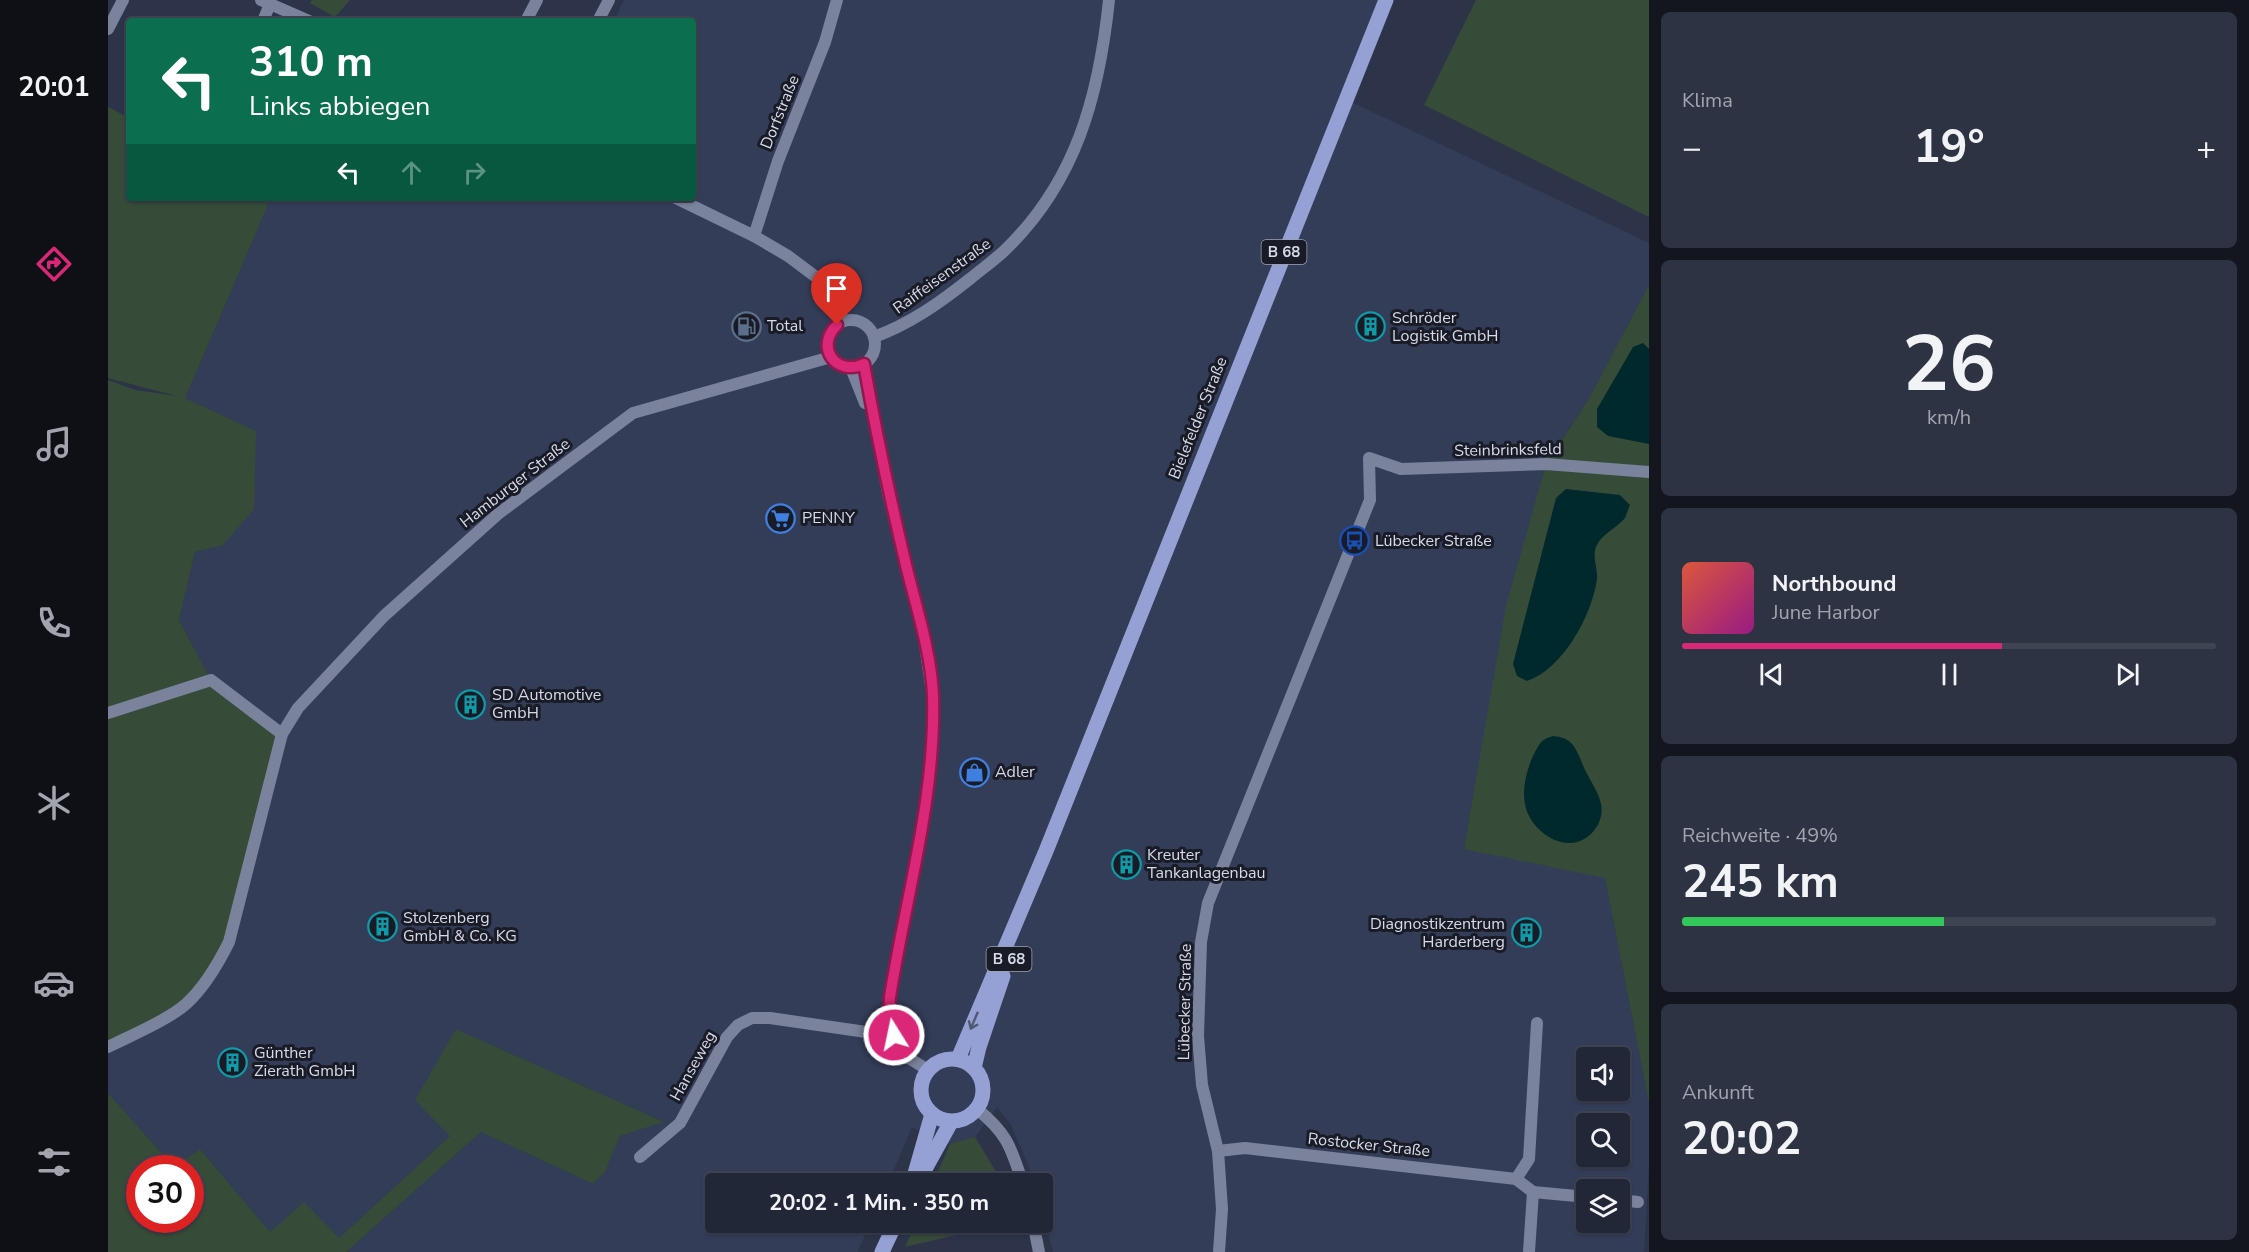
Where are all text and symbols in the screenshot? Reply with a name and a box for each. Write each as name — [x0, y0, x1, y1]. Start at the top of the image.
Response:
text: 310 m — [249, 34, 373, 91]
icon: left — [150, 42, 228, 120]
text: 20:01 — [18, 69, 90, 106]
street label: Dorfstraße — [755, 72, 805, 152]
text: Klima — [1682, 87, 1733, 114]
text: Links abbiegen — [249, 88, 430, 125]
text: 19° — [1913, 117, 1985, 178]
text: − — [1682, 126, 1702, 171]
text: + — [2196, 126, 2216, 171]
icon: left — [332, 156, 365, 189]
icon: ahead — [395, 156, 428, 189]
icon: right — [458, 156, 491, 189]
street label: Raiffeisenstraße — [889, 233, 995, 319]
road number: B 68 — [1262, 240, 1306, 264]
icon: directions — [33, 243, 75, 285]
pin — [811, 263, 862, 325]
icon: arrive — [820, 272, 853, 305]
place label: Schröder Logistik GmbH — [1392, 307, 1498, 347]
fuel station icon: Total — [730, 310, 762, 342]
building icon: Schröder Logistik GmbH — [1355, 311, 1387, 343]
text: 26 — [1902, 311, 1996, 418]
place label: Total — [767, 315, 803, 337]
street label: Bielefelder Straße — [1163, 354, 1233, 482]
text: km/h — [1927, 404, 1971, 431]
icon: music — [33, 423, 75, 465]
street label: Hamburger Straße — [455, 433, 575, 533]
street label: Steinbrinksfeld — [1454, 438, 1562, 462]
supermarket icon: PENNY — [765, 502, 797, 534]
place label: PENNY — [802, 507, 855, 529]
bus stop icon: Lübecker Straße — [1338, 525, 1370, 557]
place label: Lübecker Straße — [1375, 530, 1492, 552]
text: Northbound — [1772, 569, 1896, 599]
text: June Harbor — [1772, 599, 1880, 626]
icon: phone — [33, 602, 75, 644]
icon: previous — [1755, 658, 1788, 691]
icon: pause — [1933, 658, 1966, 691]
icon: next — [2111, 658, 2144, 691]
place label: SD Automotive GmbH — [492, 684, 601, 724]
building icon: SD Automotive GmbH — [455, 688, 487, 720]
shop icon: Adler — [958, 756, 990, 788]
place label: Adler — [995, 761, 1035, 783]
icon: climate — [33, 782, 75, 824]
text: Reichweite · 49% — [1682, 822, 1838, 849]
place label: Kreuter Tankanlagenbau — [1147, 844, 1265, 884]
building icon: Kreuter Tankanlagenbau — [1110, 848, 1142, 880]
text: 245 km — [1682, 852, 1839, 913]
place label: Stolzenberg GmbH & Co. KG — [403, 907, 517, 947]
building icon: Stolzenberg GmbH & Co. KG — [366, 911, 398, 943]
place label: Diagnostikzentrum Harderberg — [1370, 913, 1505, 953]
building icon: Diagnostikzentrum Harderberg — [1510, 917, 1542, 949]
street label: Lübecker Straße — [1173, 943, 1197, 1061]
road number: B 68 — [986, 947, 1032, 971]
icon: car — [33, 962, 75, 1004]
position arrow — [862, 1003, 926, 1067]
one-way arrow — [968, 1011, 979, 1029]
street label: Hanseweg — [665, 1027, 721, 1105]
place label: Günther Zierath GmbH — [254, 1042, 355, 1082]
building icon: Günther Zierath GmbH — [217, 1046, 249, 1078]
map controls — [1576, 1047, 1630, 1233]
button: sound — [1576, 1047, 1630, 1101]
text: Ankunft — [1682, 1079, 1754, 1106]
text: 20:02 — [1682, 1109, 1801, 1170]
button: search — [1576, 1113, 1630, 1167]
street label: Rostocker Straße — [1307, 1128, 1431, 1162]
icon: filters — [33, 1141, 75, 1183]
speed limit sign: 30 — [126, 1155, 204, 1233]
button: layers — [1576, 1179, 1630, 1233]
text: 20:02 · 1 Min. · 350 m — [769, 1188, 989, 1218]

